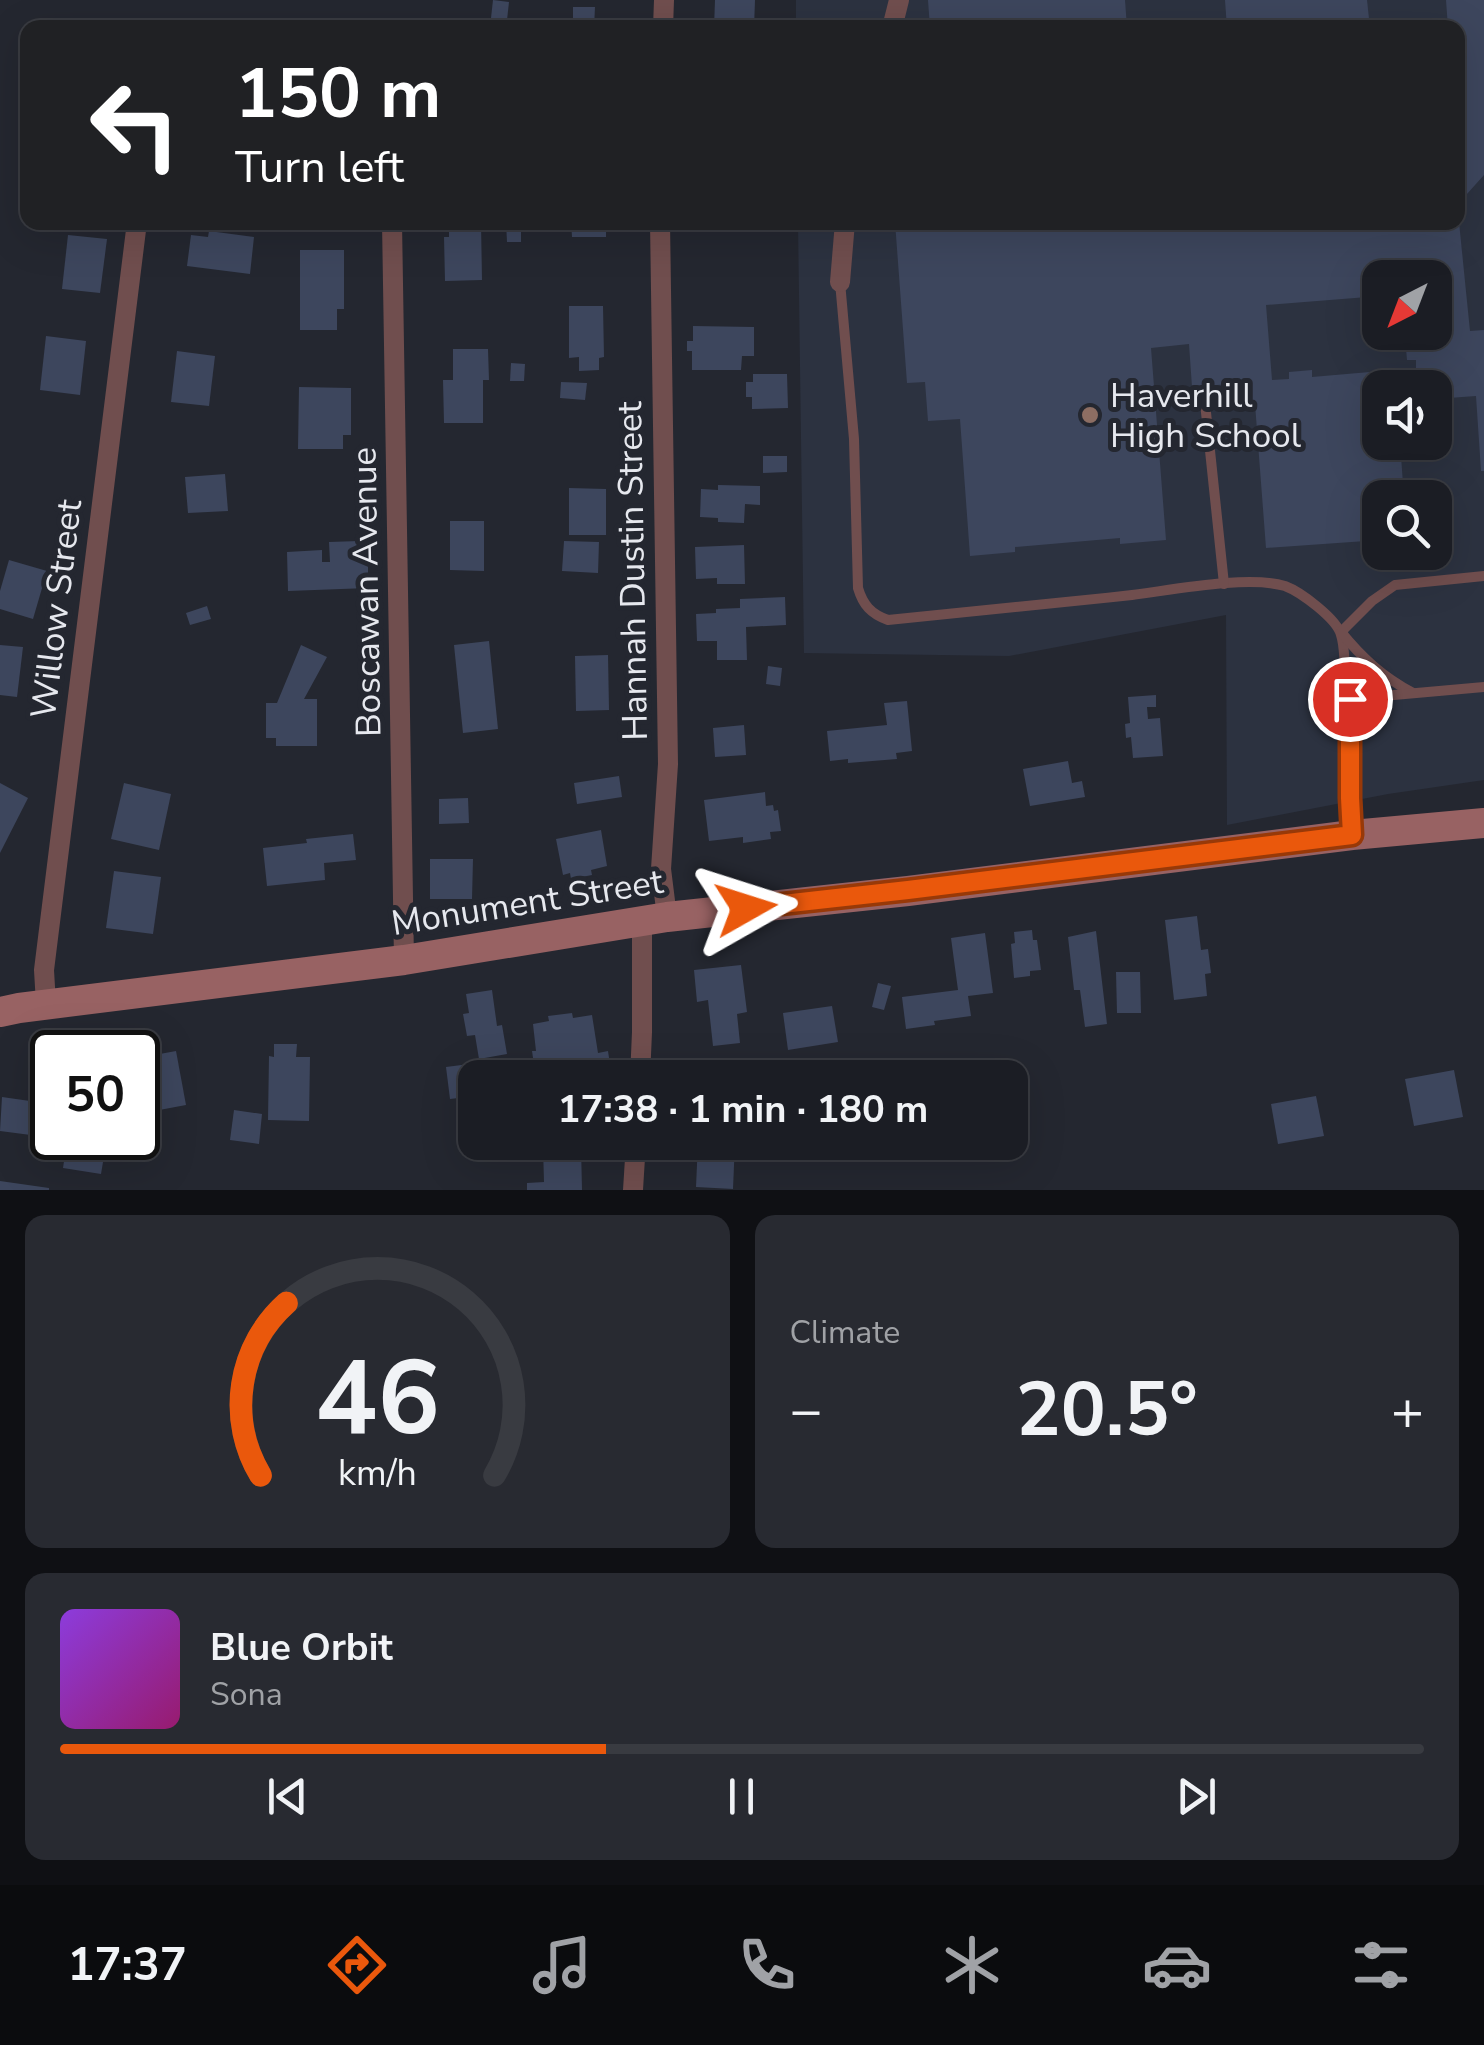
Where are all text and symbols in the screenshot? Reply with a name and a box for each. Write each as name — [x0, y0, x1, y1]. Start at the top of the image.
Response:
text: 150 m — [235, 46, 441, 142]
icon: left — [70, 60, 200, 190]
text: Turn left — [235, 137, 404, 198]
north arrow — [1362, 260, 1452, 350]
map controls — [1362, 260, 1452, 570]
button: sound — [1362, 370, 1452, 460]
place label: Haverhill High School — [1110, 372, 1302, 459]
street label: Hannah Dustin Street — [606, 400, 659, 741]
marker: Haverhill High School — [1079, 404, 1101, 426]
street label: Boscawan Avenue — [340, 447, 393, 737]
button: search — [1362, 480, 1452, 570]
street label: Willow Street — [20, 496, 93, 721]
pin — [1308, 657, 1393, 742]
icon: arrive — [1323, 672, 1378, 727]
position arrow — [694, 856, 798, 960]
street label: Monument Street — [388, 858, 667, 947]
speed limit sign: 50 — [30, 1030, 160, 1160]
text: 17:38 · 1 min · 180 m — [558, 1084, 928, 1135]
text: Climate — [790, 1311, 900, 1354]
text: 46 — [315, 1328, 440, 1470]
text: 20.5° — [1016, 1359, 1198, 1461]
text: − — [790, 1373, 823, 1448]
text: + — [1391, 1373, 1424, 1448]
text: km/h — [338, 1449, 417, 1498]
text: Blue Orbit — [210, 1622, 393, 1673]
text: Sona — [210, 1673, 283, 1716]
icon: previous — [260, 1769, 315, 1824]
icon: pause — [714, 1769, 769, 1824]
icon: next — [1169, 1769, 1224, 1824]
icon: directions — [322, 1930, 392, 2000]
icon: music — [527, 1930, 597, 2000]
icon: phone — [732, 1930, 802, 2000]
icon: climate — [937, 1930, 1007, 2000]
icon: car — [1142, 1930, 1212, 2000]
icon: filters — [1346, 1930, 1416, 2000]
text: 17:37 — [67, 1935, 187, 1996]

